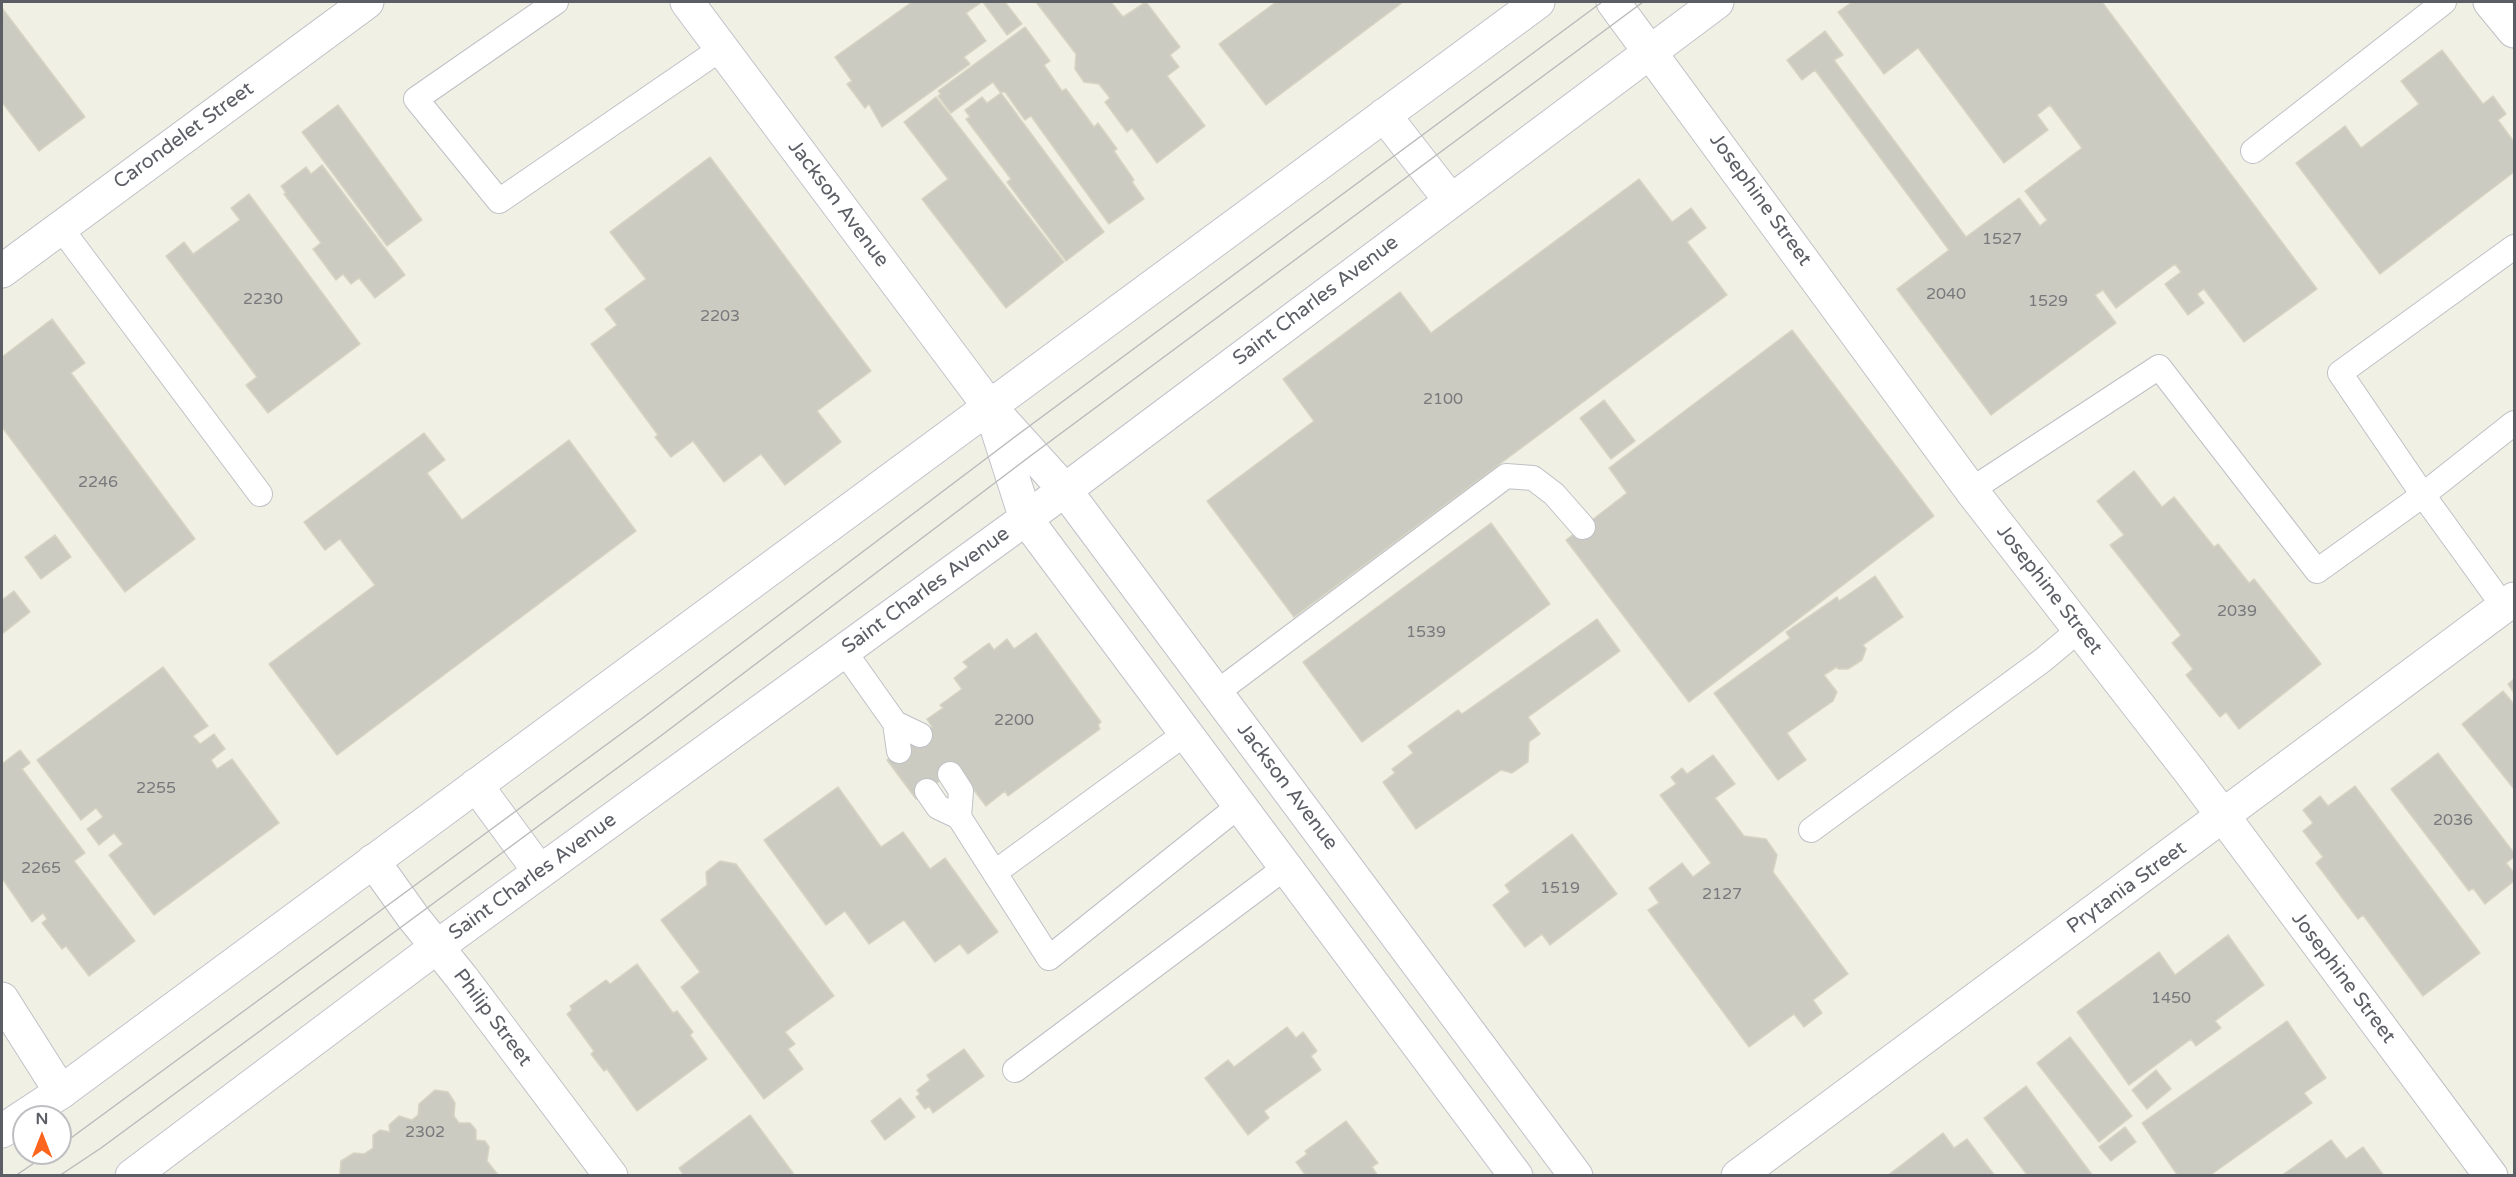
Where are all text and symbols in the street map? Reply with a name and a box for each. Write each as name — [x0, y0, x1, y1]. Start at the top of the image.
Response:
street label: Carondelet Street — [109, 77, 259, 195]
street label: Josephine Street — [1704, 129, 1816, 271]
street label: Jackson Avenue — [782, 136, 894, 272]
house number: 1527 — [1982, 230, 2022, 250]
street label: Saint Charles Avenue — [1229, 231, 1403, 371]
house number: 2040 — [1926, 285, 1966, 305]
house number: 2230 — [243, 290, 283, 310]
house number: 1529 — [2028, 292, 2068, 312]
house number: 2203 — [700, 307, 740, 327]
house number: 2100 — [1423, 390, 1463, 410]
house number: 2246 — [78, 473, 118, 493]
street label: Josephine Street — [1991, 520, 2107, 660]
street label: Saint Charles Avenue — [838, 522, 1014, 660]
house number: 2039 — [2217, 602, 2257, 622]
house number: 1539 — [1406, 623, 1446, 643]
house number: 2200 — [994, 711, 1034, 731]
street label: Jackson Avenue — [1231, 719, 1343, 855]
house number: 2255 — [136, 779, 176, 799]
street label: Saint Charles Avenue — [445, 808, 621, 946]
house number: 2036 — [2433, 811, 2473, 831]
street label: Prytania Street — [2063, 837, 2191, 939]
house number: 2265 — [21, 859, 61, 879]
house number: 1519 — [1540, 879, 1580, 899]
house number: 2127 — [1702, 885, 1742, 905]
street label: Josephine Street — [2286, 908, 2400, 1048]
street label: Philip Street — [448, 965, 536, 1071]
house number: 1450 — [2151, 989, 2191, 1009]
north arrow — [12, 1105, 72, 1165]
text: N — [36, 1109, 48, 1129]
house number: 2302 — [405, 1123, 445, 1143]

